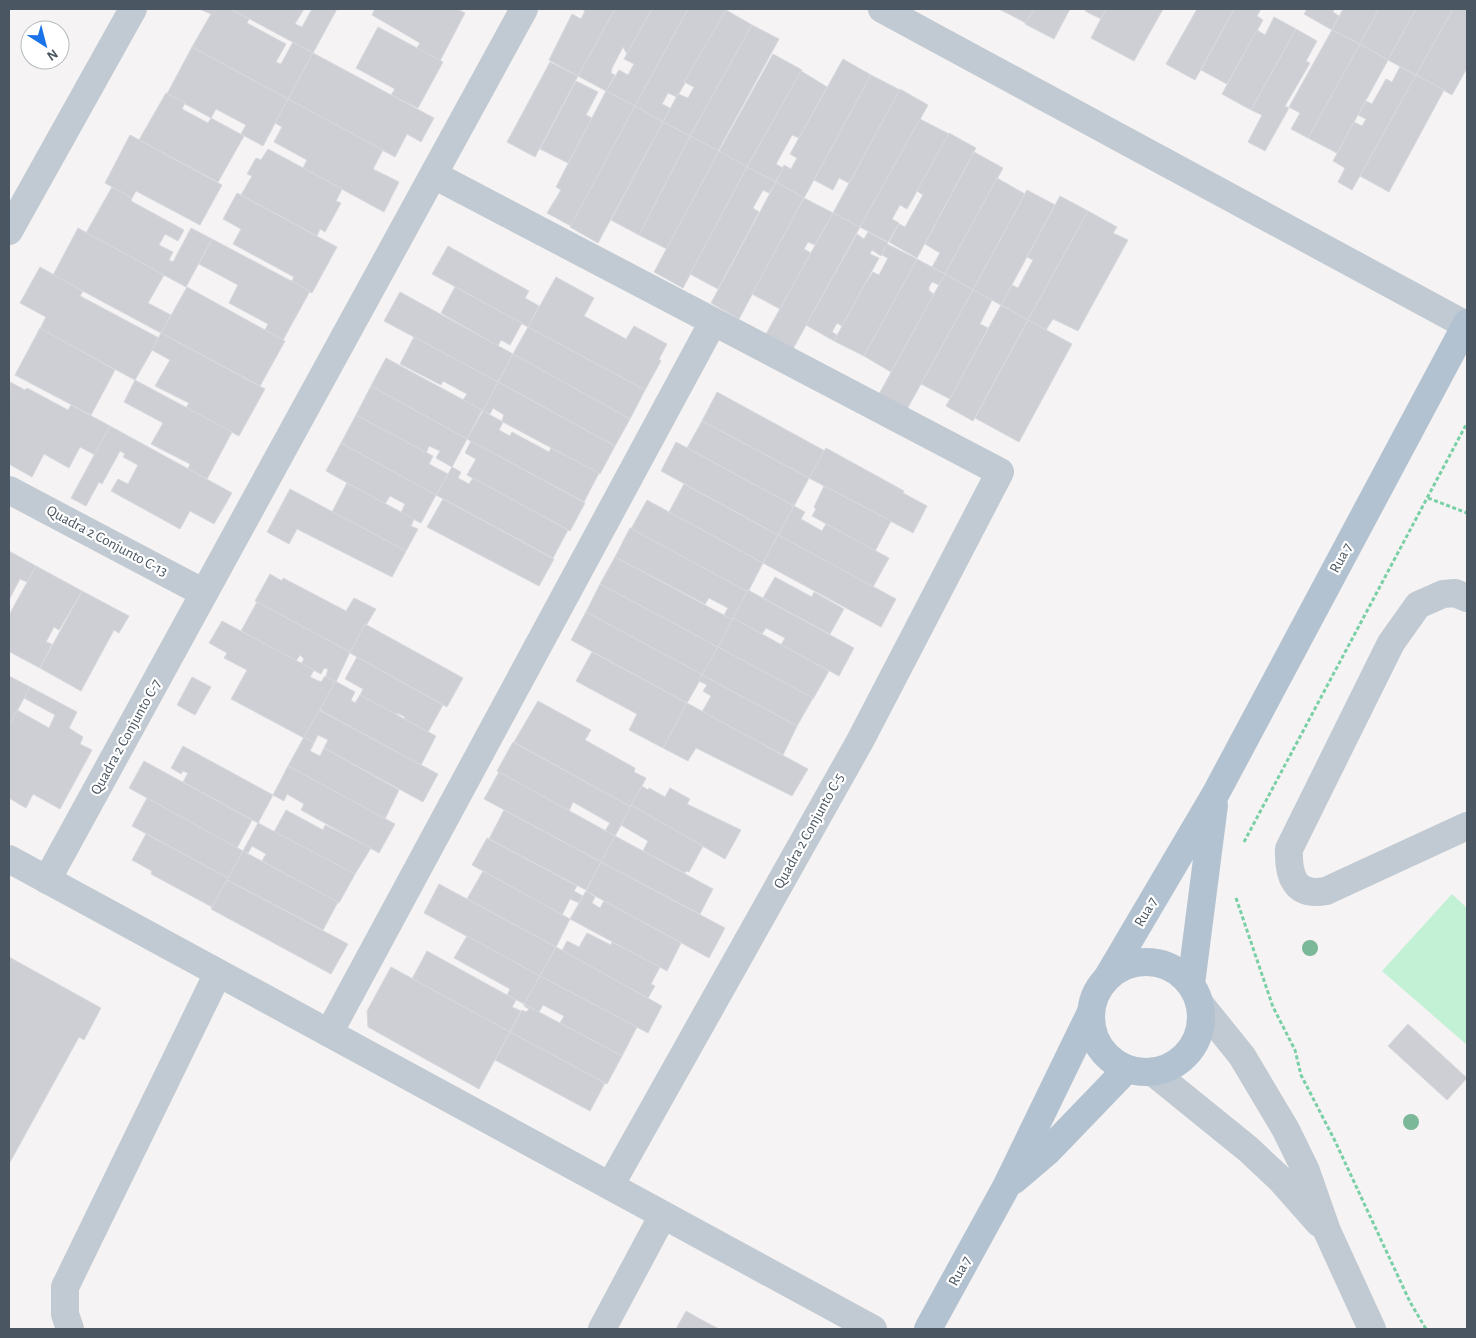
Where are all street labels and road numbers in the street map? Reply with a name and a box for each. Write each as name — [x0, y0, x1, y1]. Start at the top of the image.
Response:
street label: Quadra 2 Conjunto C-13 — [44, 503, 170, 579]
street label: Rua 7 — [1327, 541, 1355, 575]
street label: Quadra 2 Conjunto C-7 — [88, 677, 164, 797]
street label: Quadra 2 Conjunto C-5 — [771, 771, 847, 891]
street label: Rua 7 — [1132, 895, 1160, 929]
street label: Rua 7 — [946, 1254, 974, 1288]

